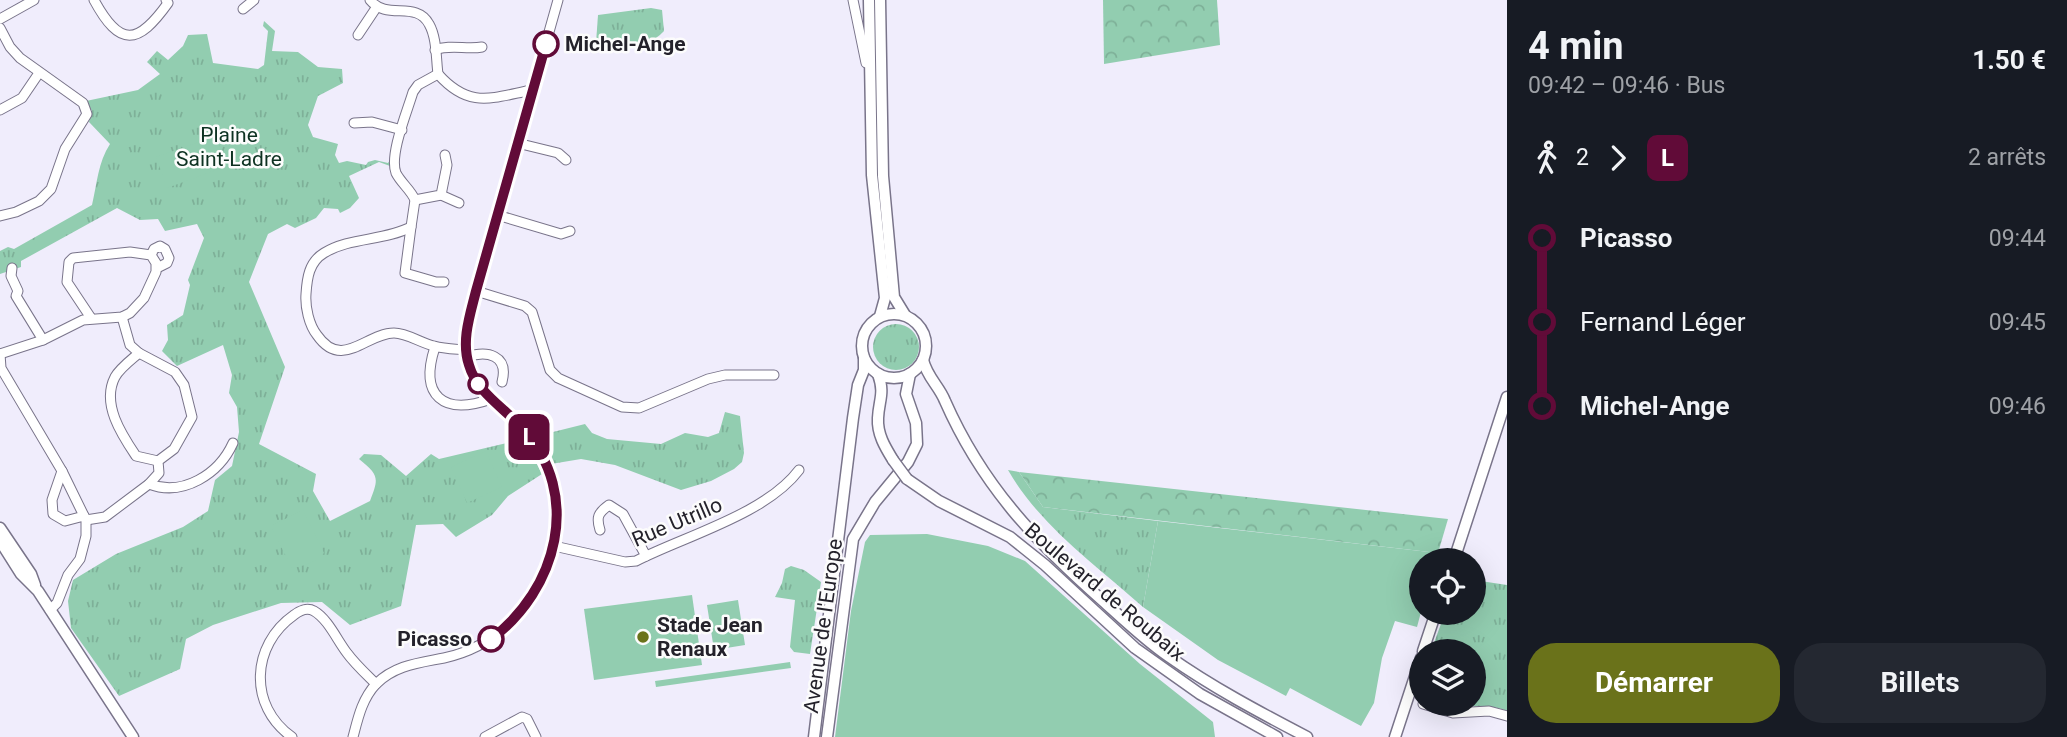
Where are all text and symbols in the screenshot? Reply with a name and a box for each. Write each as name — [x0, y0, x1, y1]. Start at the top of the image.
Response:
text: 4 min — [1528, 24, 1624, 68]
marker: Michel-Ange — [533, 31, 559, 57]
place label: Michel-Ange — [565, 32, 686, 56]
text: 1.50 € — [1972, 45, 2046, 75]
text: 09:42 – 09:46 · Bus — [1528, 72, 1725, 99]
park label: Plaine Saint-Ladre — [176, 123, 282, 171]
icon: walk — [1528, 139, 1566, 177]
icon: forward — [1599, 139, 1637, 177]
text: 2 — [1576, 144, 1589, 171]
text: L — [1661, 144, 1674, 172]
text: 2 arrêts — [1968, 144, 2046, 171]
text: Picasso — [1580, 223, 1673, 253]
text: 09:44 — [1989, 225, 2046, 252]
text: Fernand Léger — [1580, 307, 1746, 337]
text: 09:45 — [1989, 309, 2046, 336]
unlabelled marker — [468, 374, 488, 394]
text: Michel-Ange — [1580, 391, 1729, 421]
text: 09:46 — [1989, 393, 2046, 420]
line badge: L — [506, 414, 552, 460]
text: L — [523, 423, 535, 451]
street label: Rue Utrillo — [628, 492, 726, 552]
street label: Boulevard de Roubaix — [1020, 518, 1190, 666]
street label: Avenue de l'Europe — [799, 537, 847, 715]
map controls — [1409, 548, 1486, 716]
button: locate — [1409, 548, 1486, 625]
place label: Stade Jean Renaux — [657, 613, 763, 661]
marker: Picasso — [478, 626, 504, 652]
place label: Picasso — [397, 627, 472, 651]
marker: Stade Jean Renaux — [635, 629, 651, 645]
button: layers — [1409, 639, 1486, 716]
button: Démarrer — [1528, 643, 1780, 723]
button: Billets — [1794, 643, 2046, 723]

